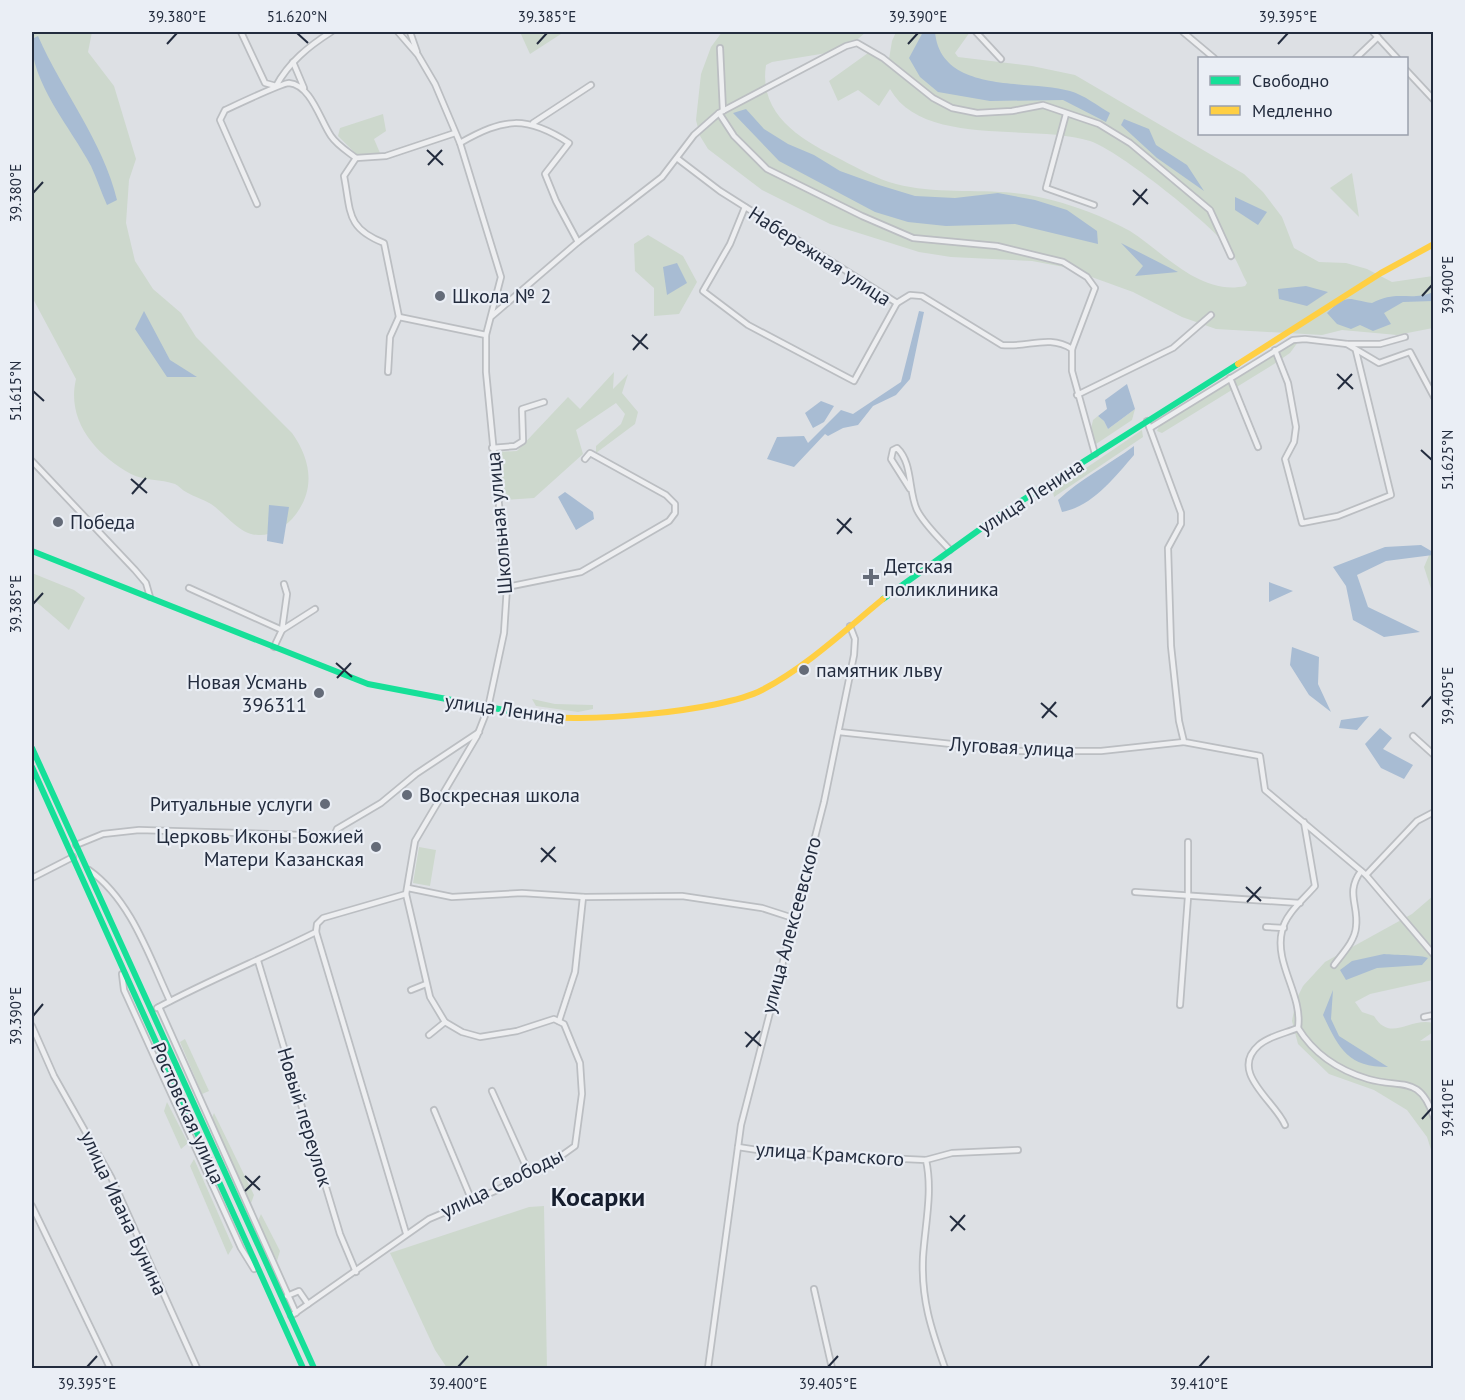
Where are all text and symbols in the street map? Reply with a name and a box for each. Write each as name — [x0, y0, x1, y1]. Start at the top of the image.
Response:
text: 39.380°E — [148, 7, 206, 26]
text: 51.620°N — [267, 7, 327, 26]
text: 39.385°E — [518, 7, 576, 26]
text: 39.390°E — [889, 7, 947, 26]
text: 39.395°E — [1259, 7, 1317, 26]
legend — [1198, 57, 1408, 135]
text: Свободно — [1252, 69, 1329, 92]
text: Медленно — [1252, 99, 1333, 122]
text: 39.380°E — [6, 164, 25, 222]
street label: Набережная улица — [744, 200, 896, 312]
text: 39.400°E — [1438, 256, 1457, 314]
place label: Школа № 2 — [452, 283, 552, 309]
marker: Школа № 2 — [433, 289, 447, 303]
text: 51.615°N — [6, 361, 25, 421]
text: 51.625°N — [1438, 430, 1457, 490]
street label: Школьная улица — [480, 450, 518, 596]
street label: улица Ленина — [973, 452, 1089, 540]
place label: Победа — [70, 509, 135, 535]
marker: Победа — [51, 515, 65, 529]
place label: Детская поликлиника — [884, 553, 999, 602]
marker: Детская поликлиника — [862, 568, 880, 586]
text: 39.385°E — [6, 575, 25, 633]
place label: памятник льву — [816, 657, 943, 683]
marker: памятник льву — [797, 663, 811, 677]
text: 39.405°E — [1438, 667, 1457, 725]
place label: Новая Усмань 396311 — [187, 669, 307, 718]
marker: Новая Усмань 396311 — [312, 686, 326, 700]
street label: улица Ленина — [443, 688, 567, 730]
street label: Луговая улица — [948, 731, 1075, 763]
place label: Воскресная школа — [419, 782, 580, 808]
marker: Воскресная школа — [400, 788, 414, 802]
place label: Ритуальные услуги — [150, 791, 313, 817]
marker: Ритуальные услуги — [318, 797, 332, 811]
place label: Церковь Иконы Божией Матери Казанская — [156, 823, 364, 872]
street label: улица Алексеевского — [755, 834, 827, 1016]
marker: Церковь Иконы Божией Матери Казанская — [369, 840, 383, 854]
text: 39.390°E — [6, 987, 25, 1045]
street label: Ростовская улица — [145, 1038, 231, 1188]
street label: Новый переулок — [271, 1044, 339, 1190]
text: 39.410°E — [1438, 1079, 1457, 1137]
street label: улица Ивана Бунина — [74, 1127, 174, 1299]
street label: улица Крамского — [755, 1136, 905, 1172]
street label: улица Свободы — [436, 1142, 568, 1224]
district label: Косарки — [551, 1180, 645, 1213]
text: 39.395°E — [58, 1374, 116, 1393]
text: 39.400°E — [429, 1374, 487, 1393]
text: 39.405°E — [799, 1374, 857, 1393]
text: 39.410°E — [1170, 1374, 1228, 1393]

